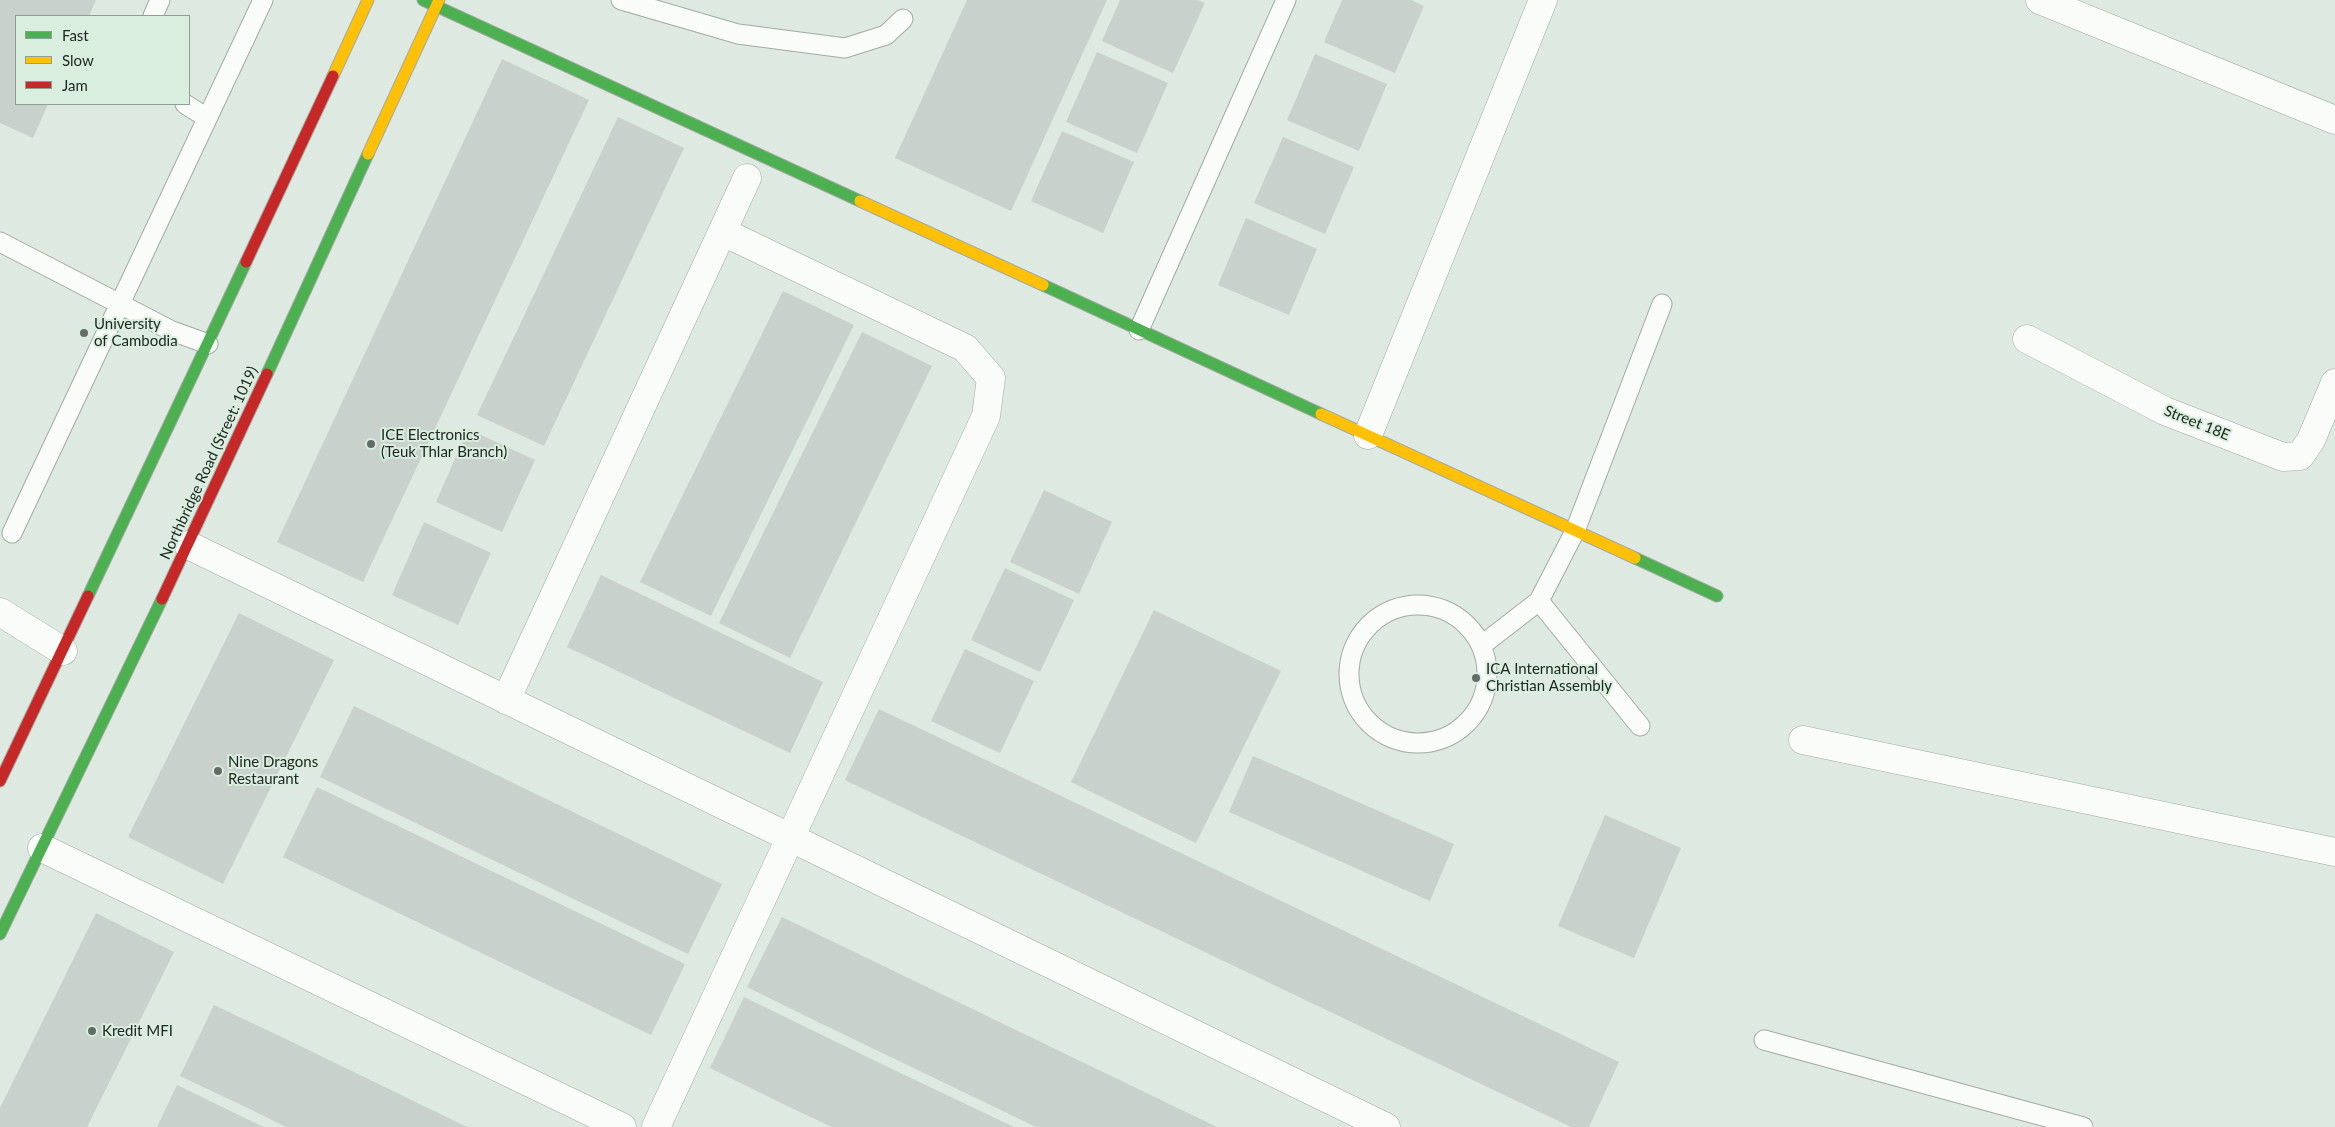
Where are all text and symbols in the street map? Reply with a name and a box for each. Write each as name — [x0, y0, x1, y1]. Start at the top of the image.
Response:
legend — [15, 15, 190, 105]
text: Fast — [62, 26, 89, 44]
text: Slow — [62, 51, 94, 69]
text: Jam — [62, 76, 88, 94]
place label: University of Cambodia — [94, 315, 178, 350]
marker: University of Cambodia — [78, 327, 90, 339]
street label: Northbridge Road (Street: 1019) — [156, 363, 262, 563]
street label: Street 18E — [2161, 402, 2233, 444]
place label: ICE Electronics (Teuk Thlar Branch) — [381, 426, 507, 461]
marker: ICE Electronics (Teuk Thlar Branch) — [365, 438, 377, 450]
place label: ICA International Christian Assembly — [1486, 660, 1612, 695]
marker: ICA International Christian Assembly — [1470, 672, 1482, 684]
place label: Nine Dragons Restaurant — [228, 753, 318, 788]
marker: Nine Dragons Restaurant — [212, 765, 224, 777]
place label: Kredit MFI — [102, 1022, 173, 1040]
marker: Kredit MFI — [86, 1025, 98, 1037]

